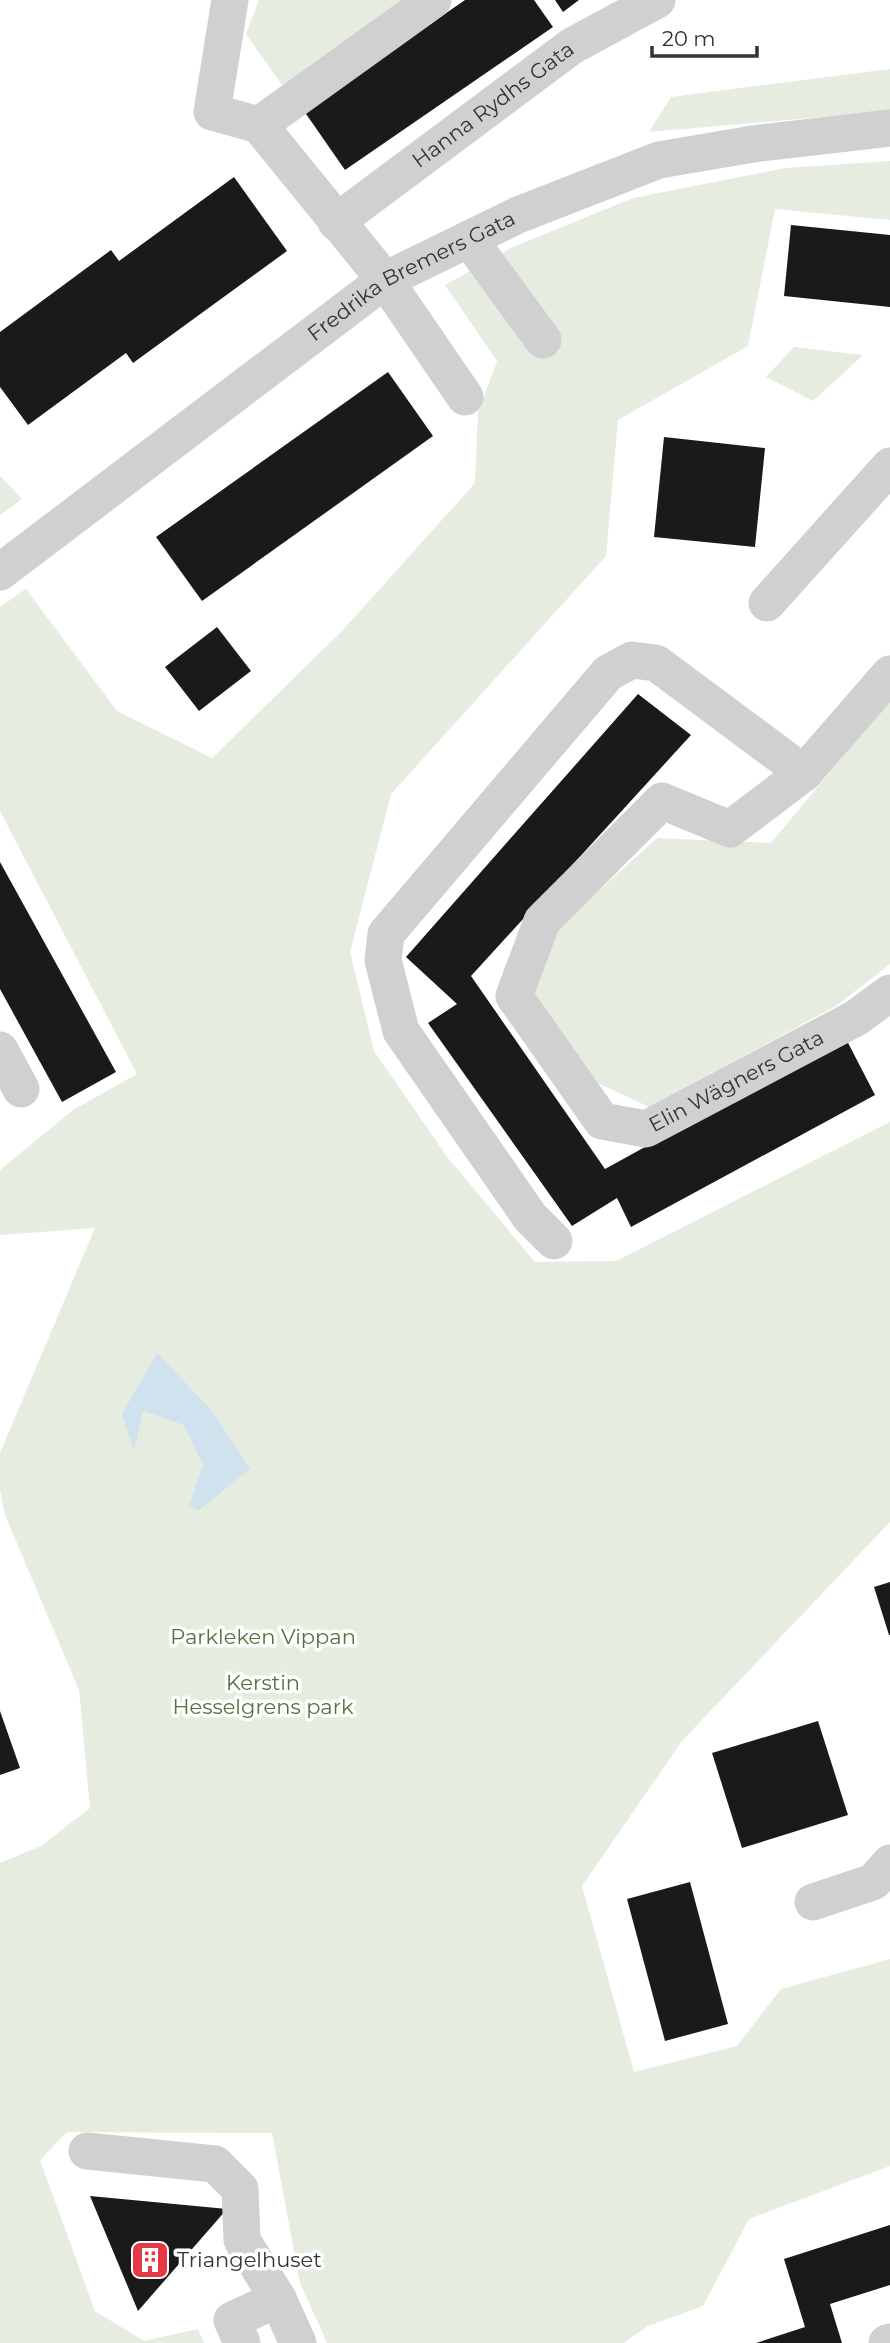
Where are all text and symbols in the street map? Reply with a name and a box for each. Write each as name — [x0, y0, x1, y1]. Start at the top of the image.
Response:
scale bar — [652, 14, 757, 58]
text: 20 m — [662, 26, 716, 51]
street label: Hanna Rydhs Gata — [407, 36, 579, 173]
street label: Fredrika Bremers Gata — [302, 205, 519, 346]
street label: Elin Wägners Gata — [644, 1024, 828, 1137]
park label: Parkleken Vippan — [170, 1624, 356, 1649]
park label: Kerstin Hesselgrens park — [172, 1670, 354, 1719]
building icon: Triangelhuset — [129, 2239, 171, 2281]
place label: Triangelhuset — [177, 2247, 322, 2272]

